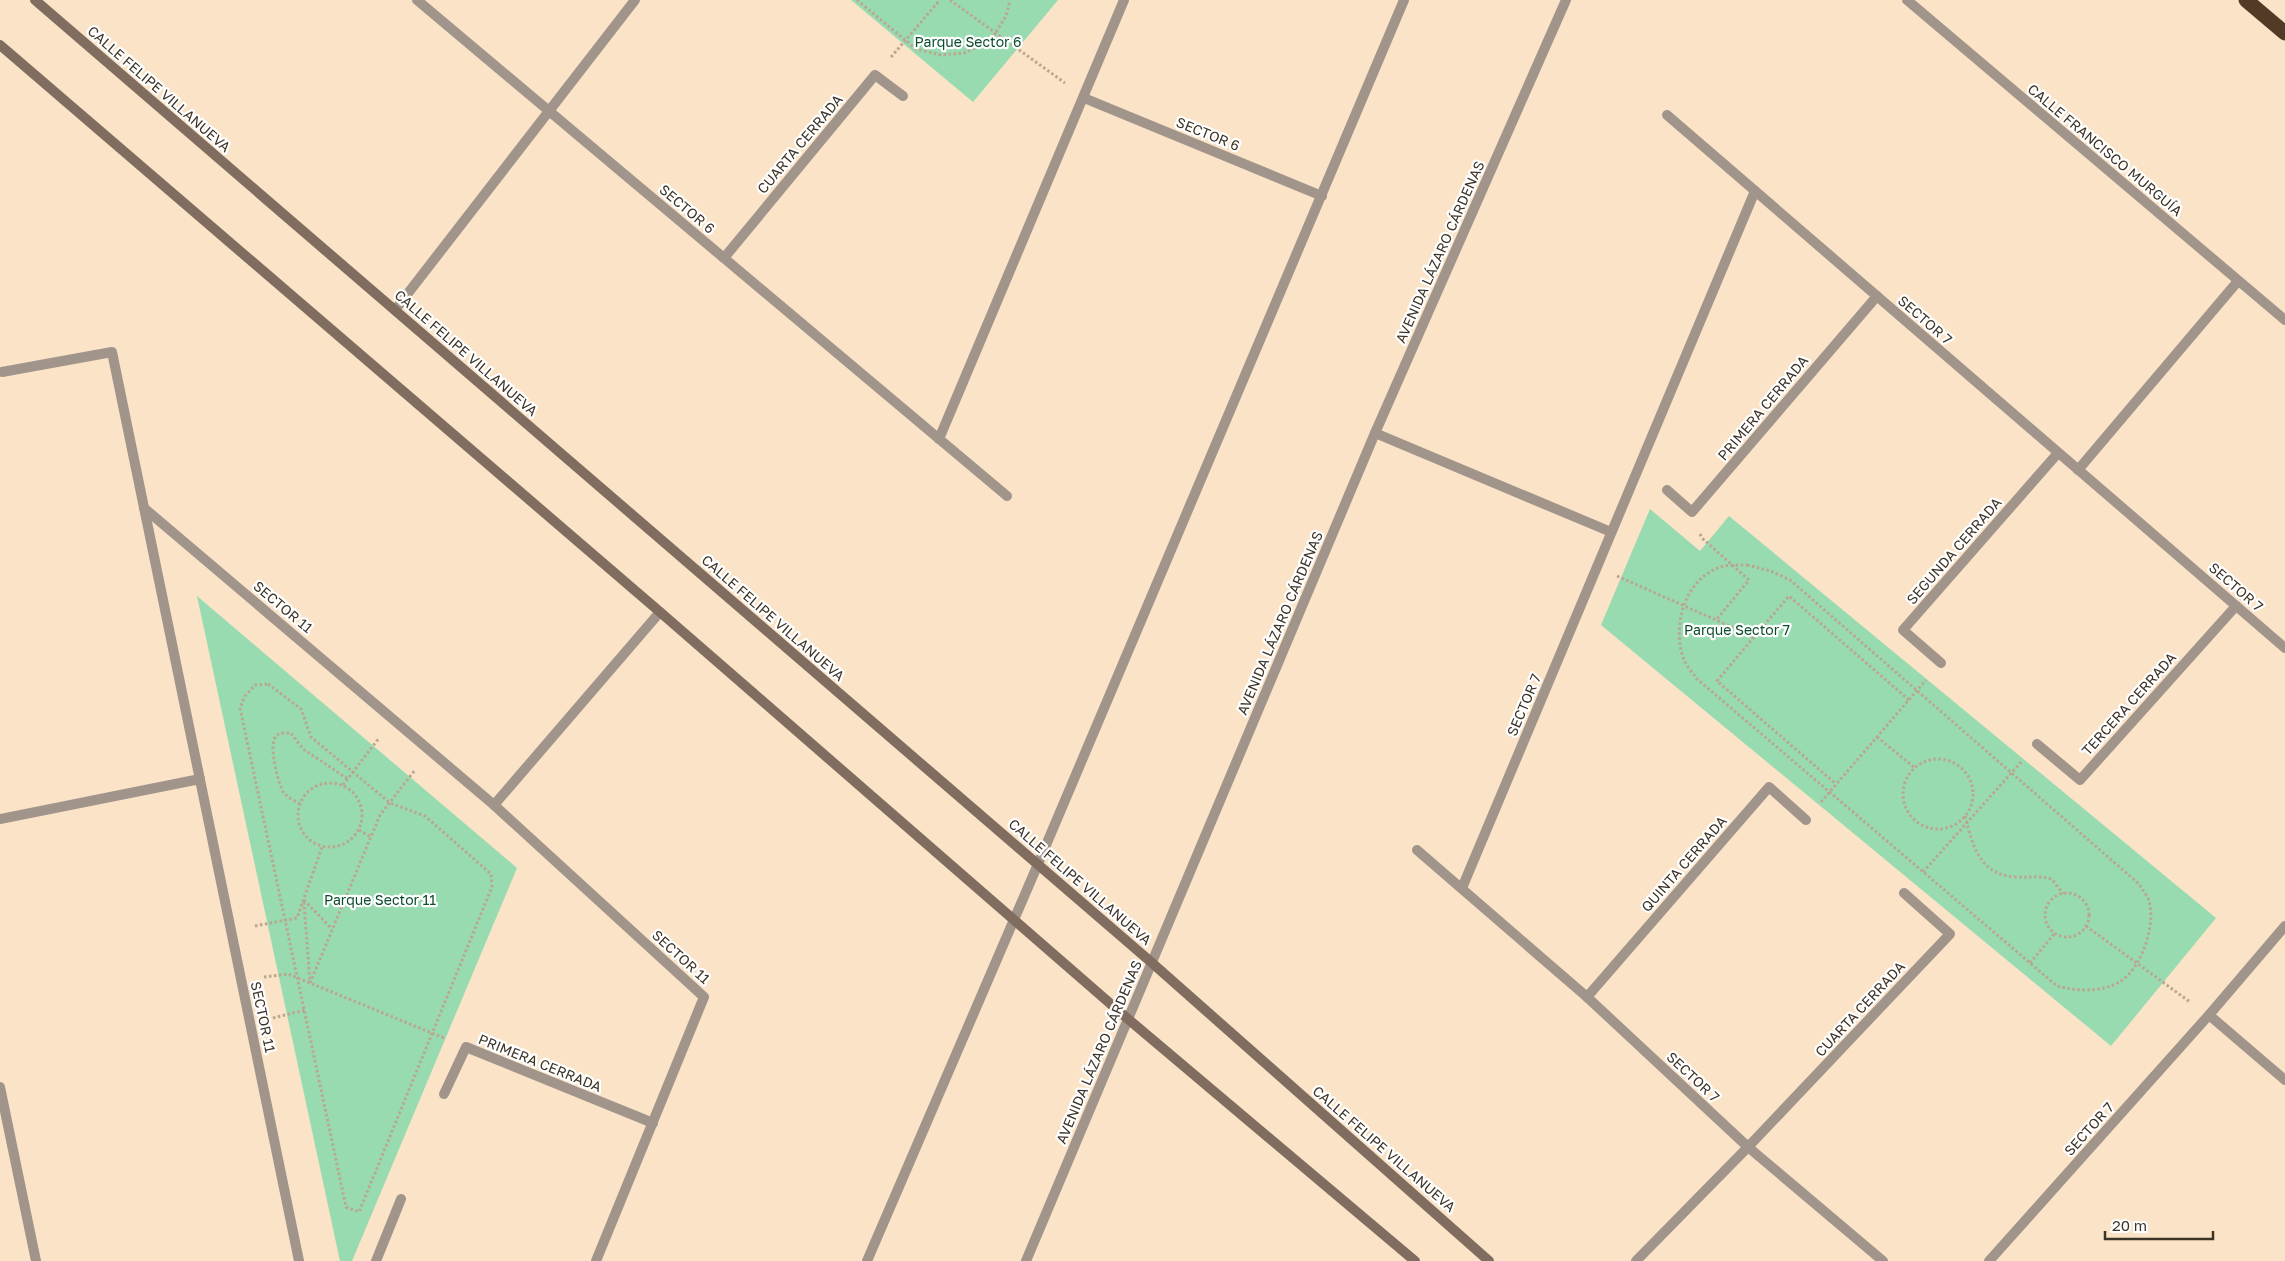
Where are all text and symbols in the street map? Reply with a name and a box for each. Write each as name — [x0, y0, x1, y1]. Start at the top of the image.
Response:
street label: CALLE FELIPE VILLANUEVA — [84, 22, 235, 156]
park label: Parque Sector 6 — [914, 33, 1022, 50]
street label: CALLE FRANCISCO MURGUÍA — [2025, 80, 2186, 220]
street label: CUARTA CERRADA — [753, 90, 846, 197]
street label: SECTOR 6 — [1174, 113, 1242, 154]
street label: AVENIDA LÁZARO CÁRDENAS — [1392, 158, 1488, 346]
street label: SECTOR 6 — [656, 181, 718, 237]
street label: CALLE FELIPE VILLANUEVA — [391, 286, 542, 420]
street label: SECTOR 7 — [1895, 292, 1956, 348]
street label: PRIMERA CERRADA — [1714, 351, 1812, 463]
street label: SEGUNDA CERRADA — [1903, 493, 2005, 608]
street label: AVENIDA LÁZARO CÁRDENAS — [1233, 528, 1326, 717]
street label: CALLE FELIPE VILLANUEVA — [698, 551, 849, 685]
street label: SECTOR 7 — [2206, 559, 2267, 615]
street label: SECTOR 11 — [250, 577, 317, 636]
park label: Parque Sector 7 — [1684, 621, 1790, 638]
street label: TERCERA CERRADA — [2078, 648, 2180, 759]
street label: SECTOR 7 — [1503, 671, 1544, 738]
street label: QUINTA CERRADA — [1637, 812, 1730, 915]
street label: CALLE FELIPE VILLANUEVA — [1005, 815, 1156, 949]
park label: Parque Sector 11 — [324, 891, 436, 908]
street label: SECTOR 11 — [649, 926, 714, 987]
street label: AVENIDA LÁZARO CÁRDENAS — [1052, 957, 1145, 1146]
street label: CUARTA CERRADA — [1811, 957, 1909, 1060]
street label: SECTOR 11 — [248, 980, 279, 1054]
street label: PRIMERA CERRADA — [476, 1030, 605, 1095]
street label: SECTOR 7 — [1663, 1048, 1723, 1105]
street label: CALLE FELIPE VILLANUEVA — [1309, 1082, 1460, 1216]
street label: SECTOR 7 — [2060, 1099, 2117, 1159]
scale bar — [2105, 1208, 2212, 1240]
text: 20 m — [2112, 1216, 2147, 1234]

